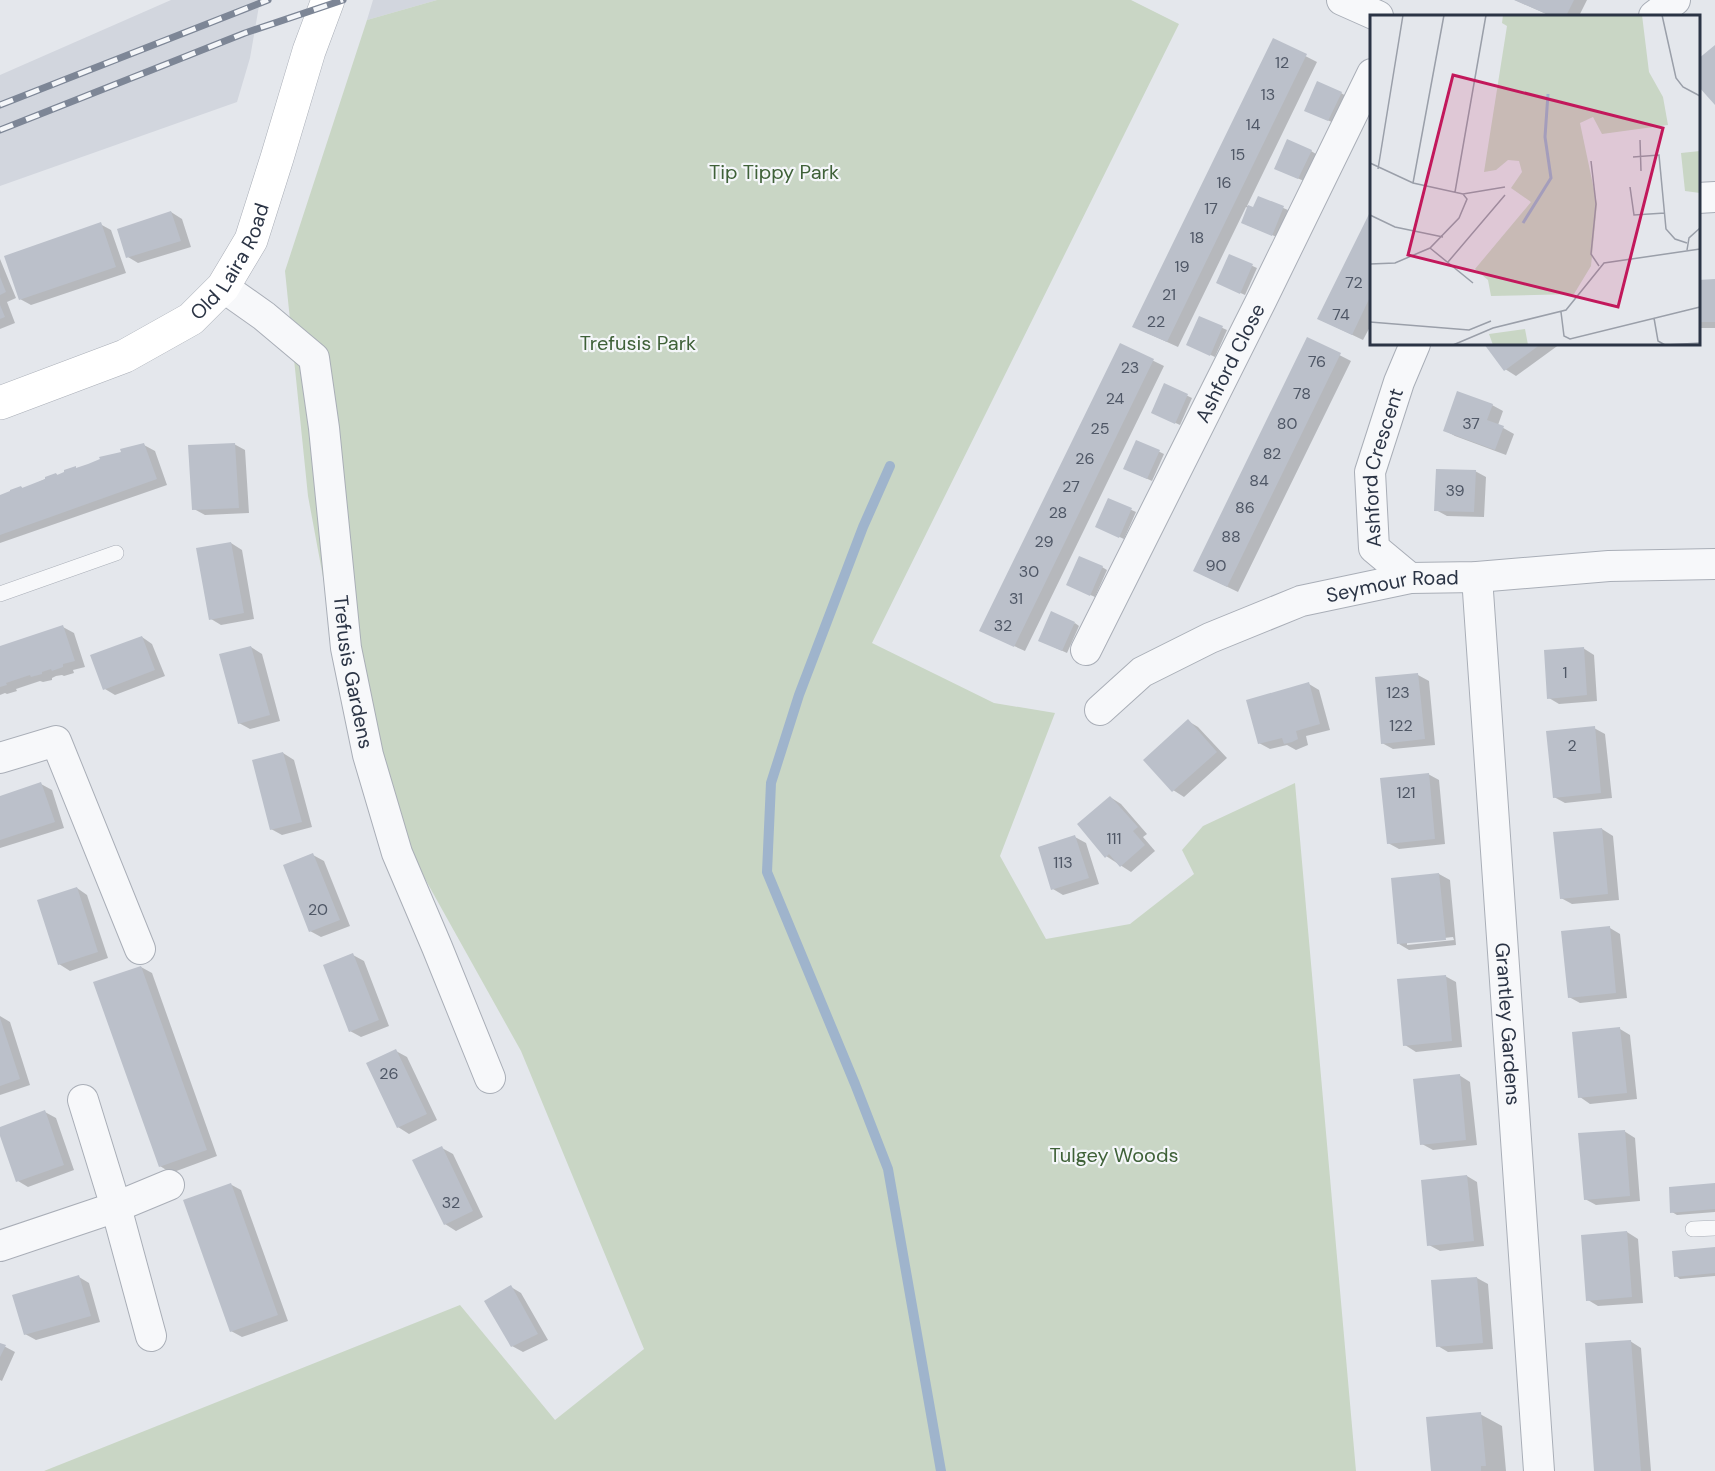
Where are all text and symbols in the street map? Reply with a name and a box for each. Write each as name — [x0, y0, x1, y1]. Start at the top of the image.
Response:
inset map — [1370, 15, 1700, 345]
house number: 12 — [1275, 52, 1289, 73]
house number: 13 — [1261, 84, 1275, 105]
house number: 14 — [1246, 114, 1261, 135]
house number: 15 — [1231, 144, 1245, 165]
park label: Tip Tippy Park — [709, 159, 839, 185]
house number: 16 — [1216, 172, 1232, 193]
house number: 17 — [1204, 198, 1218, 219]
street label: Old Laira Road — [184, 200, 275, 326]
house number: 18 — [1190, 227, 1204, 248]
house number: 19 — [1174, 256, 1190, 277]
house number: 72 — [1345, 272, 1363, 293]
house number: 21 — [1162, 284, 1176, 305]
street label: Ashford Close — [1189, 299, 1271, 427]
house number: 74 — [1332, 304, 1350, 325]
house number: 22 — [1147, 311, 1165, 332]
park label: Trefusis Park — [580, 330, 696, 356]
house number: 76 — [1308, 351, 1326, 372]
house number: 23 — [1121, 357, 1139, 378]
house number: 78 — [1293, 383, 1311, 404]
street label: Ashford Crescent — [1357, 385, 1409, 548]
house number: 24 — [1106, 388, 1125, 409]
house number: 80 — [1277, 413, 1297, 434]
house number: 37 — [1462, 413, 1480, 434]
house number: 25 — [1091, 418, 1109, 439]
house number: 82 — [1263, 443, 1281, 464]
house number: 26 — [1075, 448, 1095, 469]
house number: 84 — [1249, 470, 1269, 491]
house number: 27 — [1062, 476, 1080, 497]
house number: 39 — [1445, 480, 1465, 501]
house number: 86 — [1235, 497, 1255, 518]
house number: 28 — [1049, 502, 1067, 523]
house number: 88 — [1221, 526, 1241, 547]
house number: 29 — [1034, 531, 1054, 552]
house number: 90 — [1206, 555, 1227, 576]
house number: 30 — [1019, 561, 1039, 582]
street label: Seymour Road — [1324, 564, 1459, 608]
house number: 31 — [1009, 588, 1023, 609]
street label: Trefusis Gardens — [328, 594, 379, 751]
house number: 32 — [994, 615, 1012, 636]
house number: 1 — [1563, 662, 1568, 683]
house number: 123 — [1386, 682, 1410, 703]
house number: 122 — [1389, 715, 1413, 736]
house number: 2 — [1567, 735, 1577, 756]
house number: 121 — [1396, 782, 1416, 803]
house number: 111 — [1107, 828, 1121, 849]
house number: 113 — [1053, 852, 1073, 873]
house number: 20 — [308, 899, 328, 920]
street label: Grantley Gardens — [1489, 942, 1527, 1106]
house number: 26 — [379, 1063, 399, 1084]
park label: Tulgey Woods — [1050, 1142, 1178, 1168]
house number: 32 — [442, 1192, 460, 1213]

